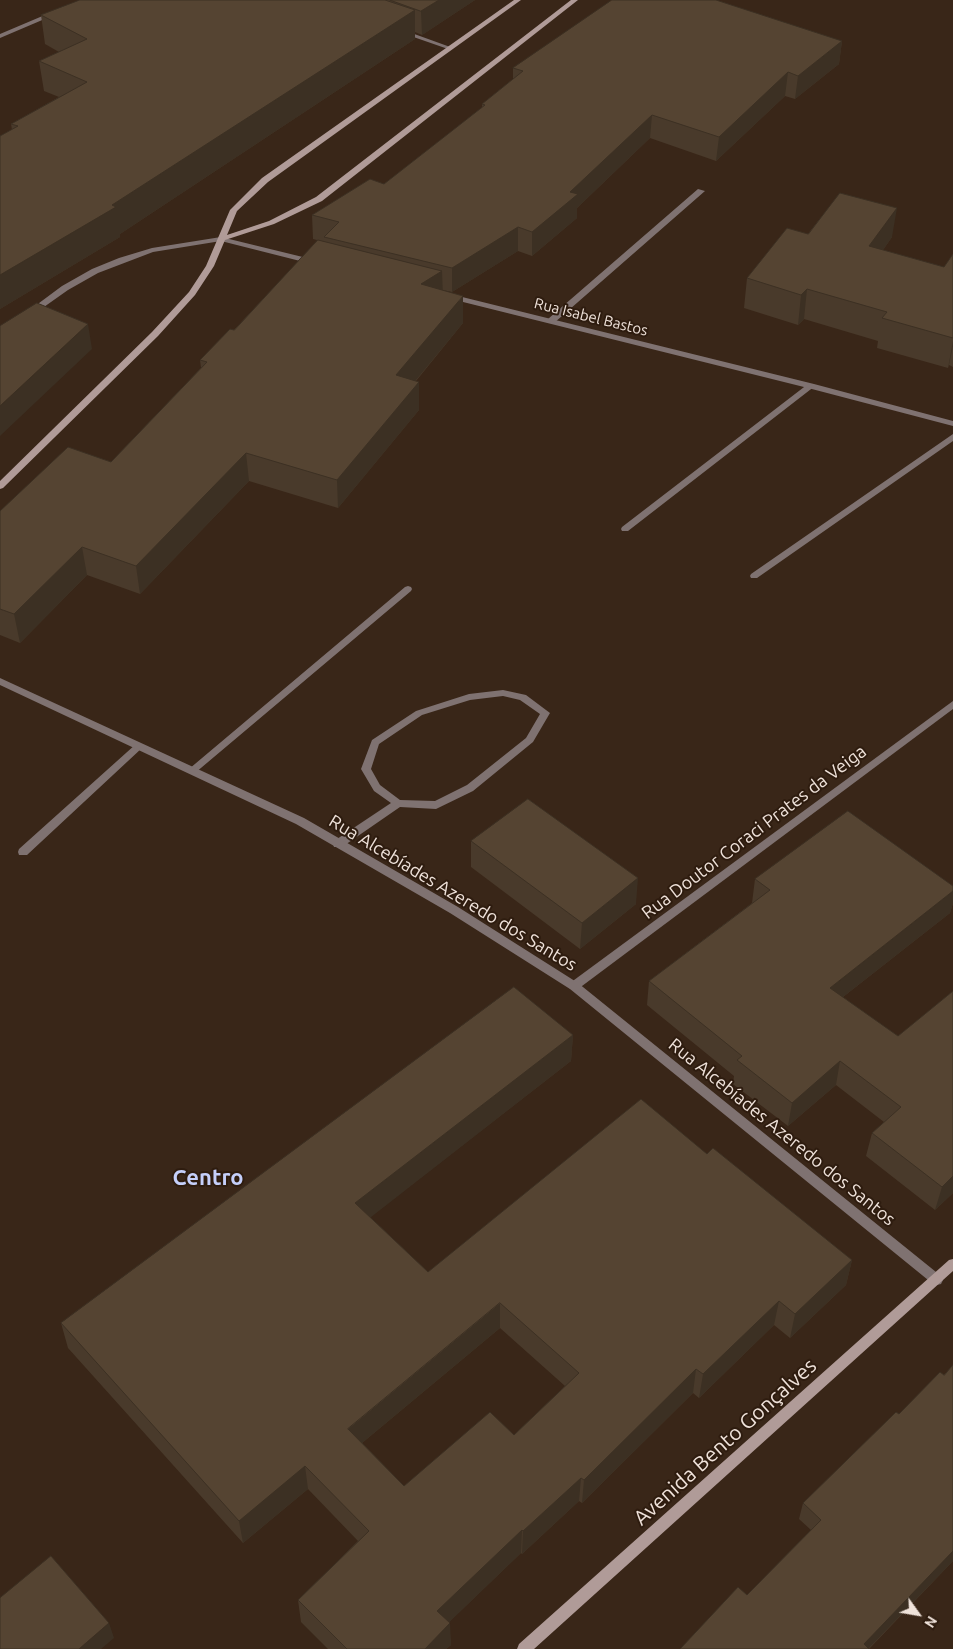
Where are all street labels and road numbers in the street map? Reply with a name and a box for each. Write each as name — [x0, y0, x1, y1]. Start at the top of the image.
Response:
street label: Rua Isabel Bastos — [532, 294, 650, 340]
street label: Rua Doutor Coraci Prates da Veiga — [637, 740, 871, 924]
street label: Rua Alcebíades Azeredo dos Santos — [325, 810, 581, 976]
street label: Rua Alcebíades Azeredo dos Santos — [664, 1034, 900, 1230]
street label: Avenida Bento Gonçalves — [628, 1353, 822, 1531]

